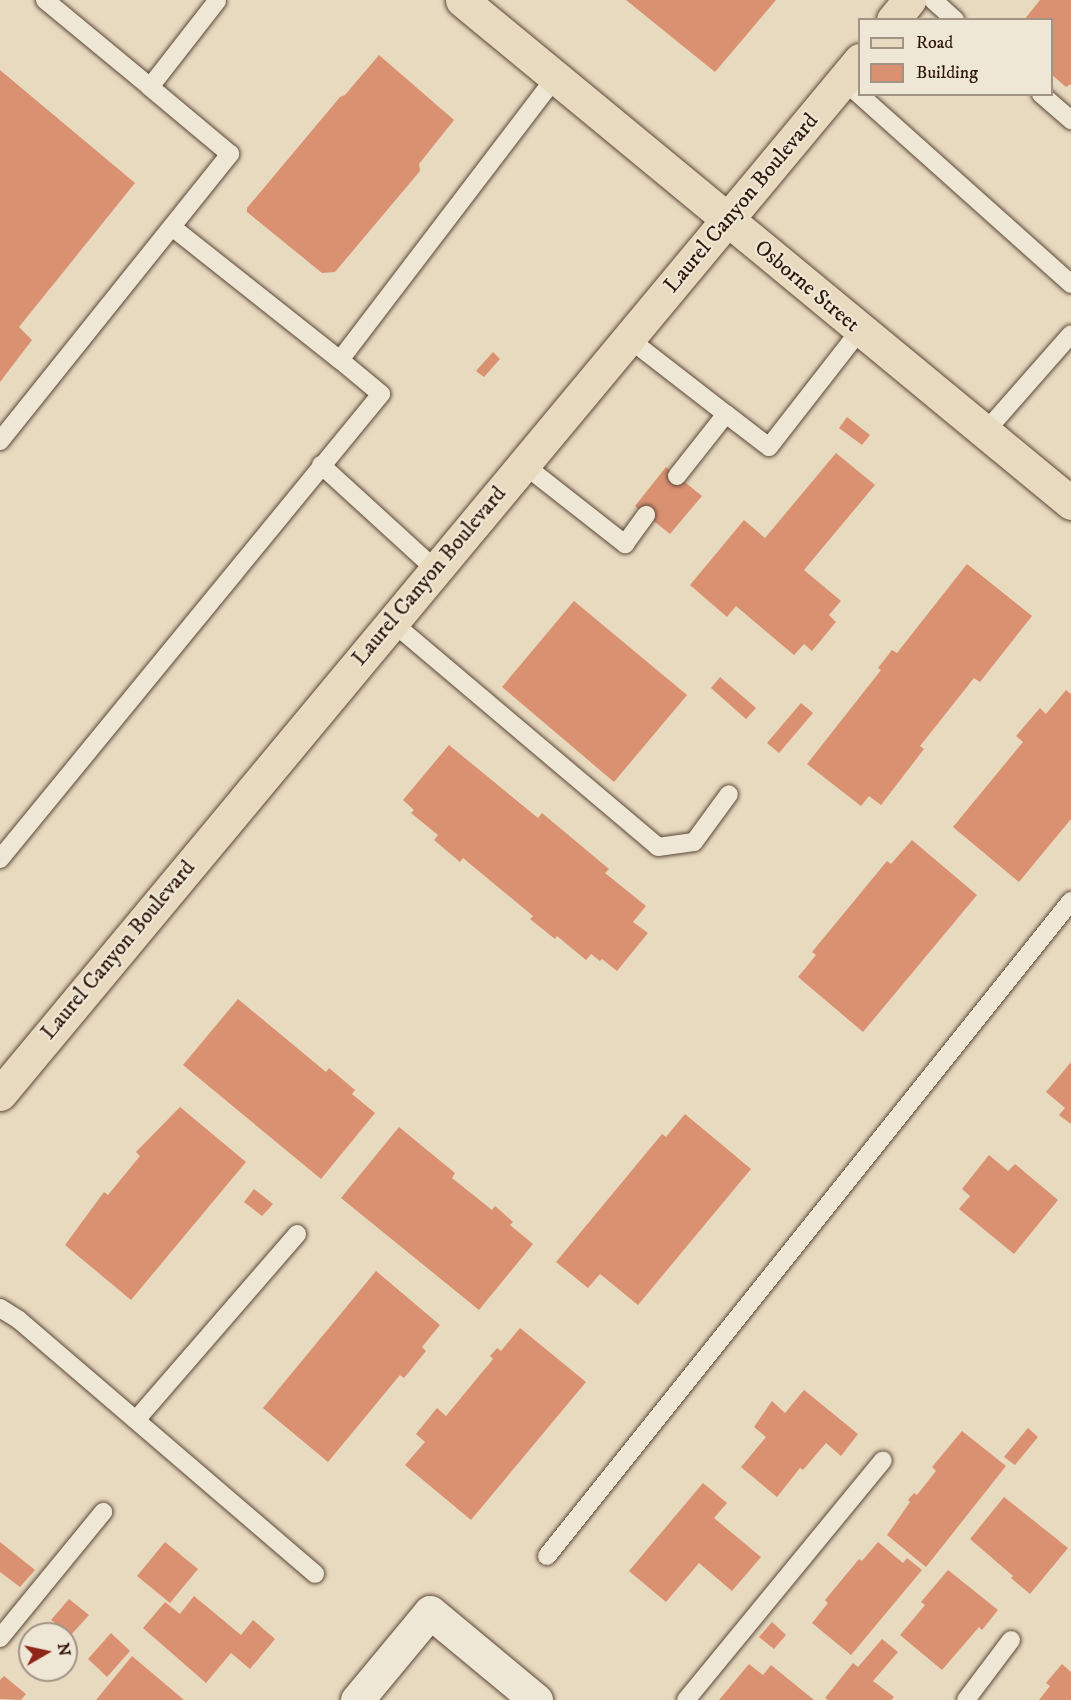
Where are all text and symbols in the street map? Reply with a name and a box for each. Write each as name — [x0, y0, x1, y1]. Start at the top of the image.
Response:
legend — [858, 18, 1053, 96]
text: Road — [916, 32, 953, 54]
text: Building — [916, 62, 978, 84]
street label: Laurel Canyon Boulevard — [658, 108, 824, 298]
street label: Osborne Street — [749, 234, 865, 338]
street label: Laurel Canyon Boulevard — [346, 481, 512, 671]
street label: Laurel Canyon Boulevard — [35, 855, 201, 1045]
north arrow — [18, 1622, 78, 1682]
text: N — [53, 1641, 75, 1658]

